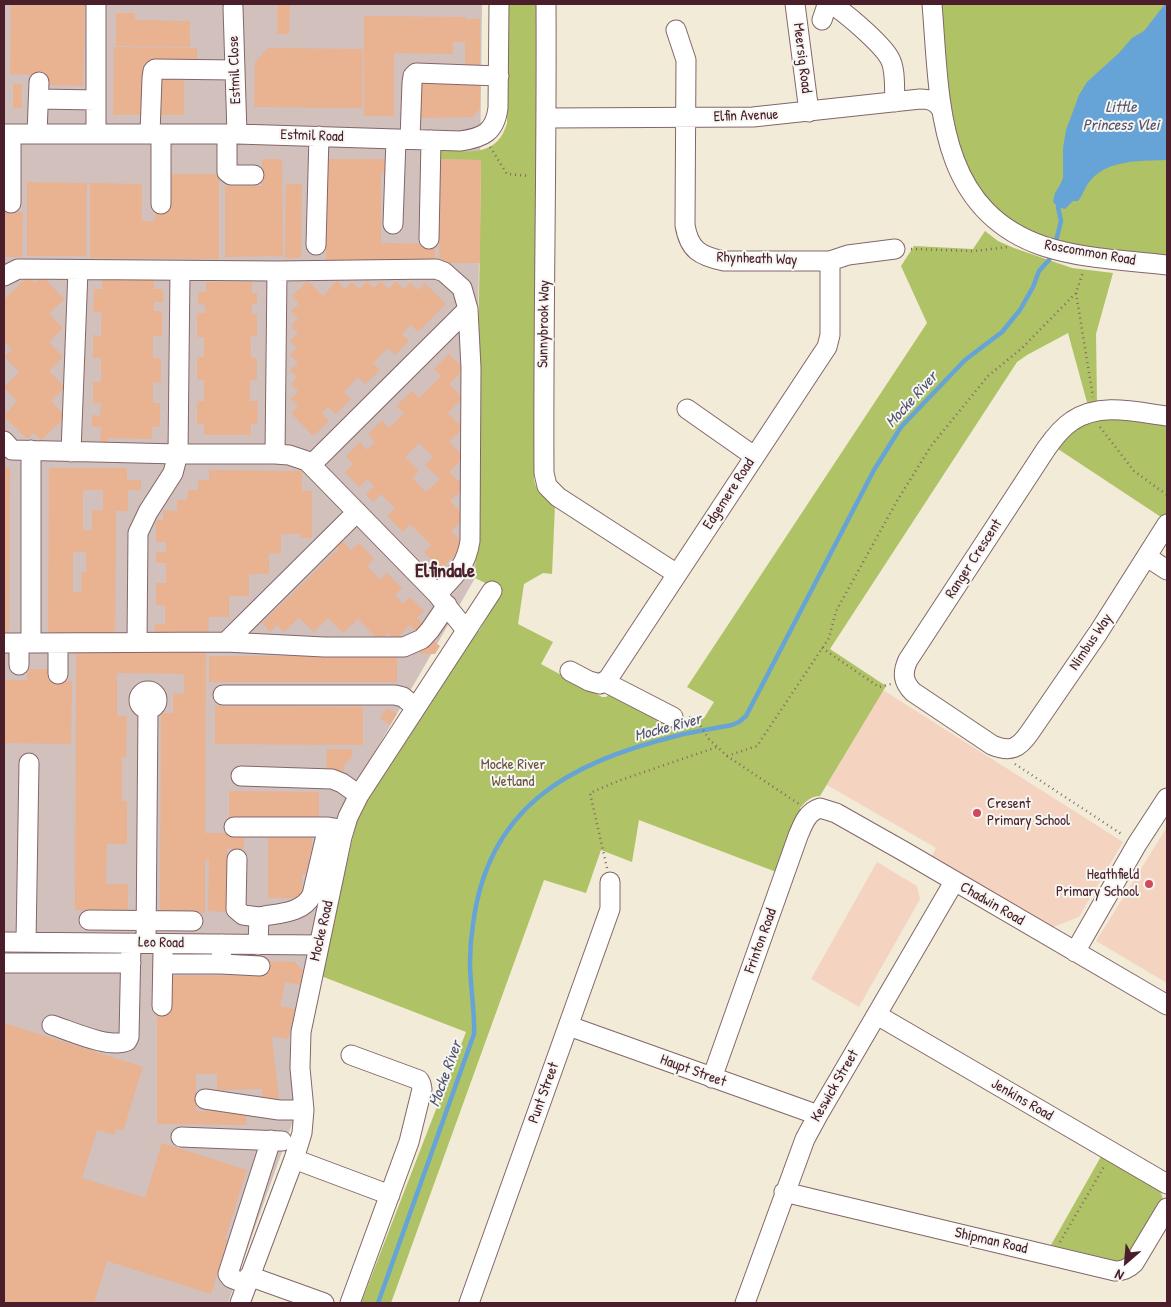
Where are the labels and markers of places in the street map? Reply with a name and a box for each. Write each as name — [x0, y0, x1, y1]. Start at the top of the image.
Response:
place label: Cresent Primary School — [987, 795, 1070, 830]
marker: Cresent Primary School — [971, 807, 983, 819]
place label: Heathfield Primary School — [1056, 866, 1139, 901]
marker: Heathfield Primary School — [1143, 878, 1155, 890]

